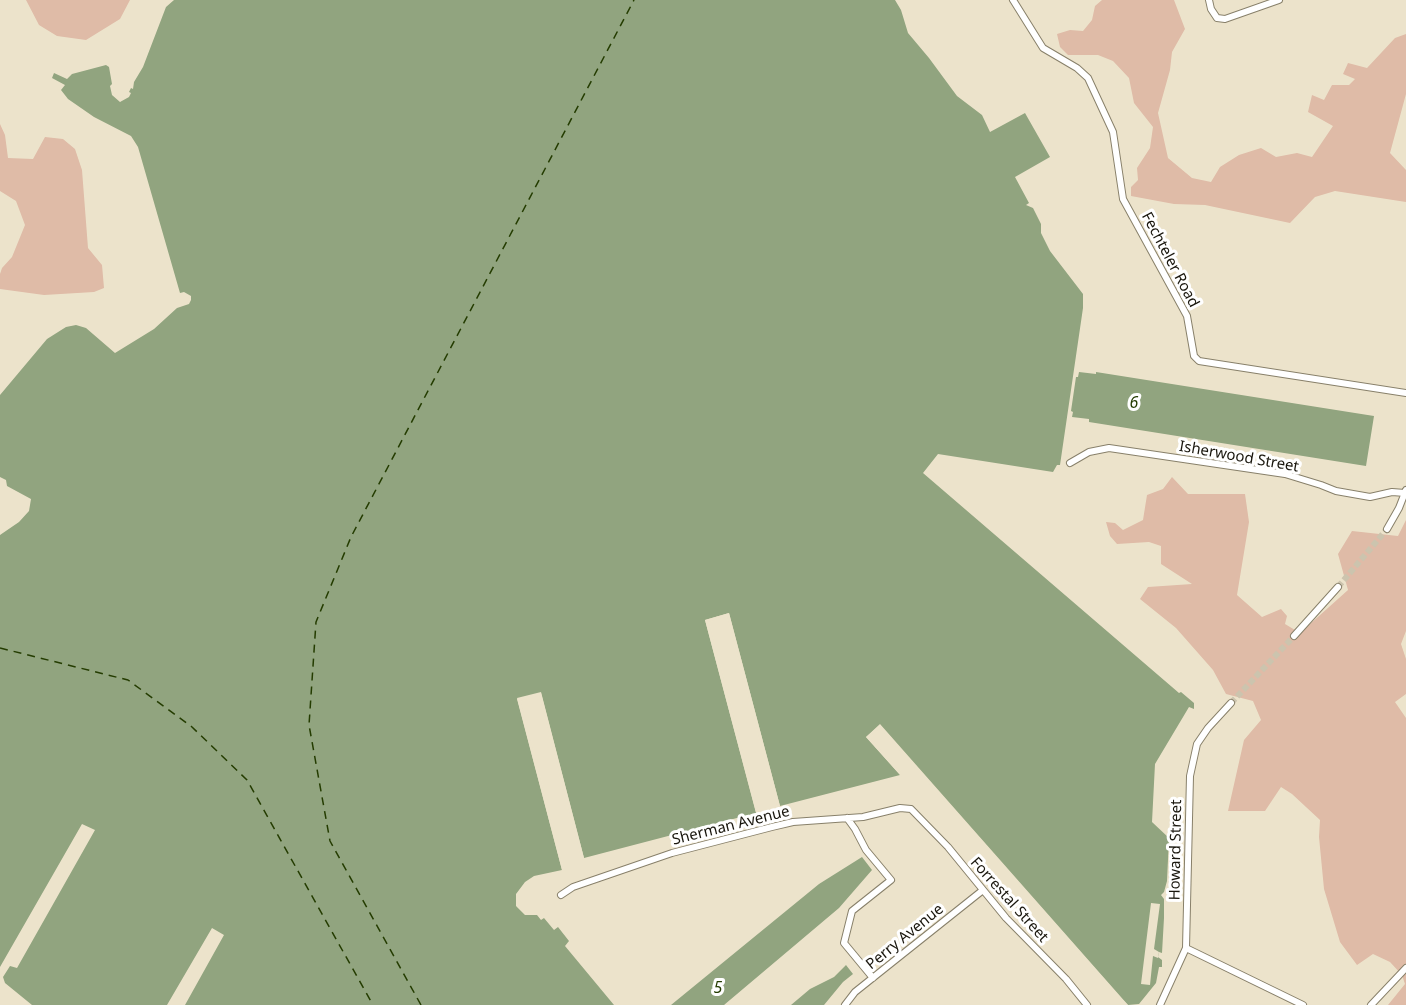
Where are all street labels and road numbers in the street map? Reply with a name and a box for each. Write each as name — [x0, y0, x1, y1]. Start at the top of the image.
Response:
street label: Fechteler Road — [1137, 209, 1203, 311]
street label: Isherwood Street — [1178, 438, 1300, 476]
street label: Howard Street — [1166, 799, 1186, 901]
street label: Sherman Avenue — [670, 803, 792, 849]
street label: Forrestal Street — [966, 854, 1052, 946]
street label: Perry Avenue — [863, 900, 947, 974]

